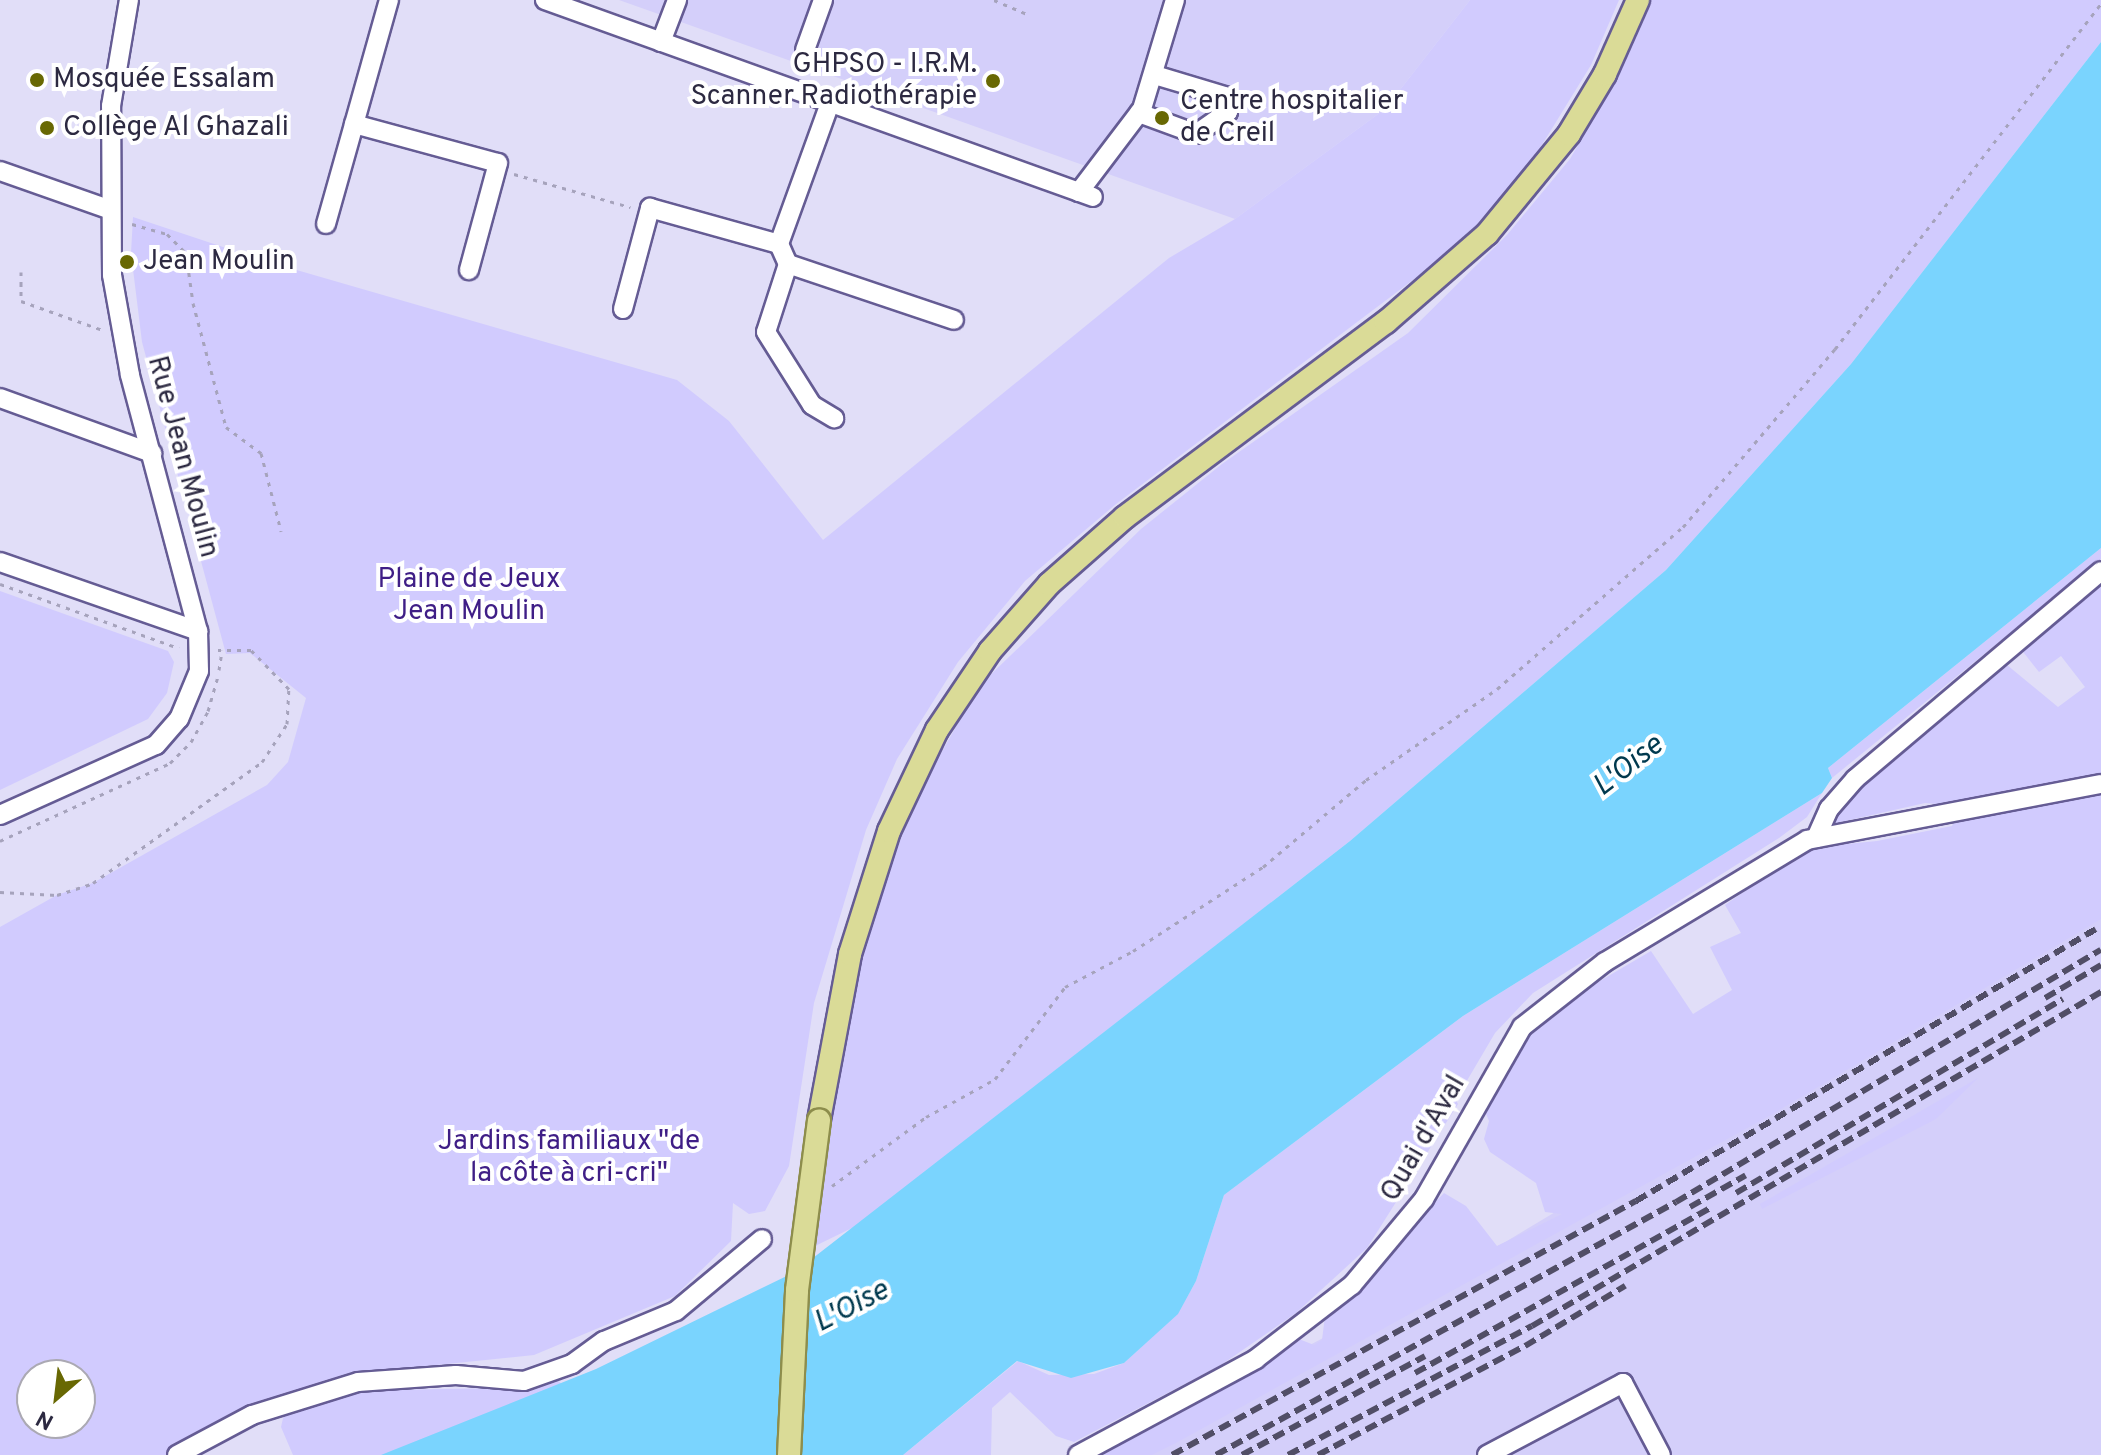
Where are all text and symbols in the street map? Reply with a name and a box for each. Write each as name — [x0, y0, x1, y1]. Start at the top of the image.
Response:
place label: GHPSO - I.R.M. Scanner Radiothérapie — [690, 48, 977, 114]
place label: Mosquée Essalam — [53, 63, 275, 97]
marker: Mosquée Essalam — [28, 71, 46, 89]
marker: GHPSO - I.R.M. Scanner Radiothérapie — [984, 72, 1002, 90]
place label: Centre hospitalier de Creil — [1180, 85, 1404, 151]
marker: Centre hospitalier de Creil — [1151, 107, 1173, 129]
place label: Collège Al Ghazali — [63, 111, 290, 145]
marker: Collège Al Ghazali — [38, 119, 56, 137]
place label: Jean Moulin — [143, 245, 295, 279]
marker: Jean Moulin — [118, 253, 136, 271]
street label: Rue Jean Moulin — [139, 353, 225, 561]
park label: Plaine de Jeux Jean Moulin — [378, 563, 560, 629]
water label: L'Oise — [1587, 728, 1671, 806]
street label: Quai d'Aval — [1374, 1070, 1474, 1208]
park label: Jardins familiaux "de la côte à cri-cri" — [438, 1125, 700, 1191]
water label: L'Oise — [809, 1274, 895, 1342]
north arrow — [16, 1359, 96, 1439]
text: N — [32, 1403, 59, 1434]

